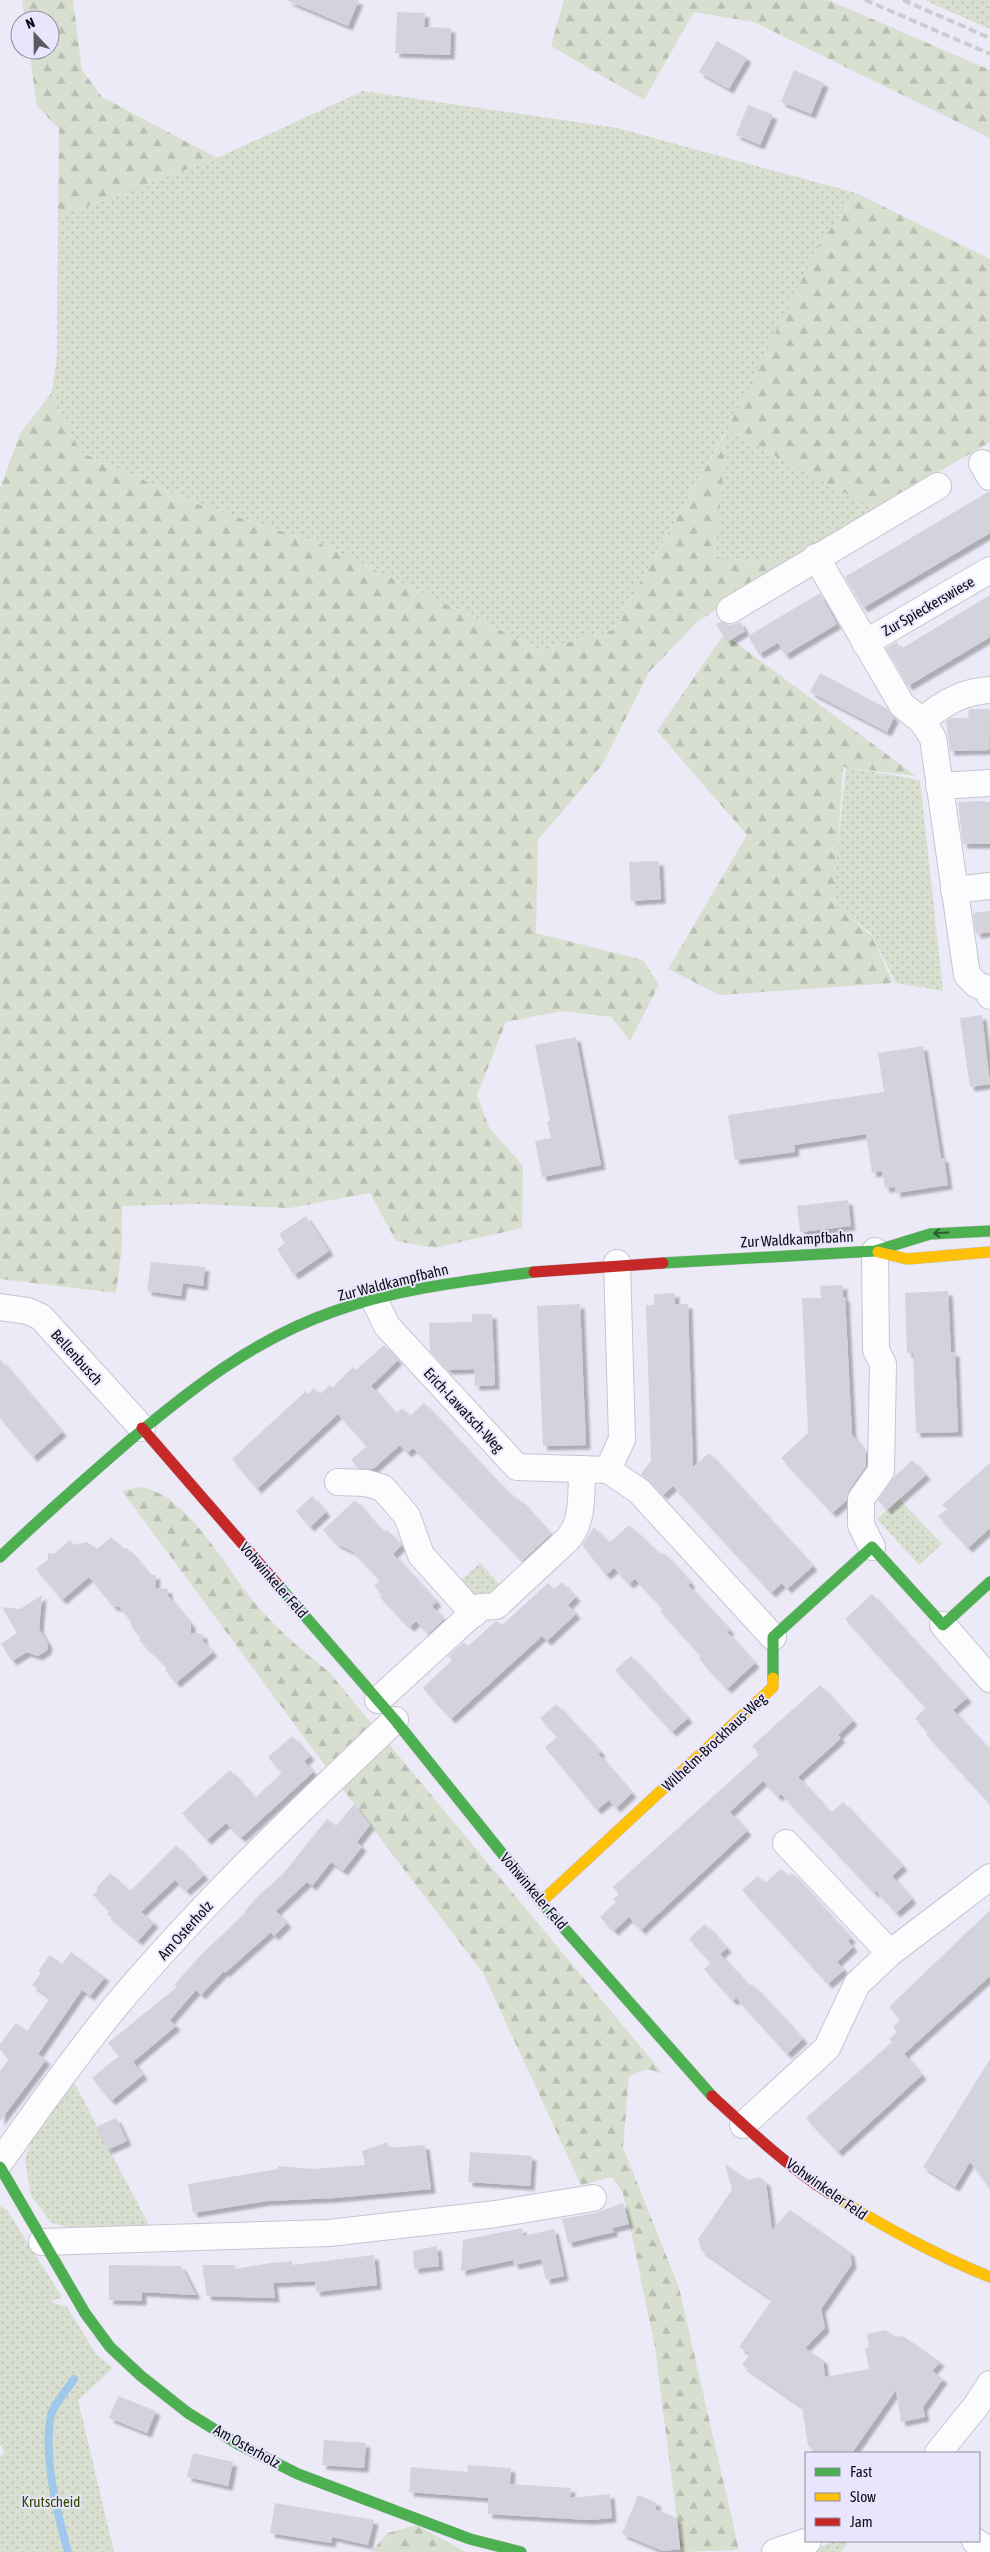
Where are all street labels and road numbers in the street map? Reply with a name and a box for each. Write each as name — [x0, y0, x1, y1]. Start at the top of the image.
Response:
street label: Zur Spieckerswiese — [879, 573, 977, 639]
street label: Zur Waldkampfbahn — [740, 1228, 854, 1250]
street label: Zur Waldkampfbahn — [336, 1260, 450, 1304]
street label: Bellenbusch — [48, 1326, 106, 1388]
street label: Erich-Lawatsch-Weg — [421, 1364, 508, 1456]
street label: Vohwinkeler Feld — [237, 1539, 311, 1621]
street label: Wilhelm-Brockhaus-Weg — [659, 1689, 770, 1795]
street label: Vohwinkeler Feld — [497, 1849, 571, 1933]
street label: Am Osterholz — [154, 1897, 216, 1963]
street label: Vohwinkeler Feld — [783, 2155, 871, 2223]
street label: Am Osterholz — [211, 2421, 284, 2472]

